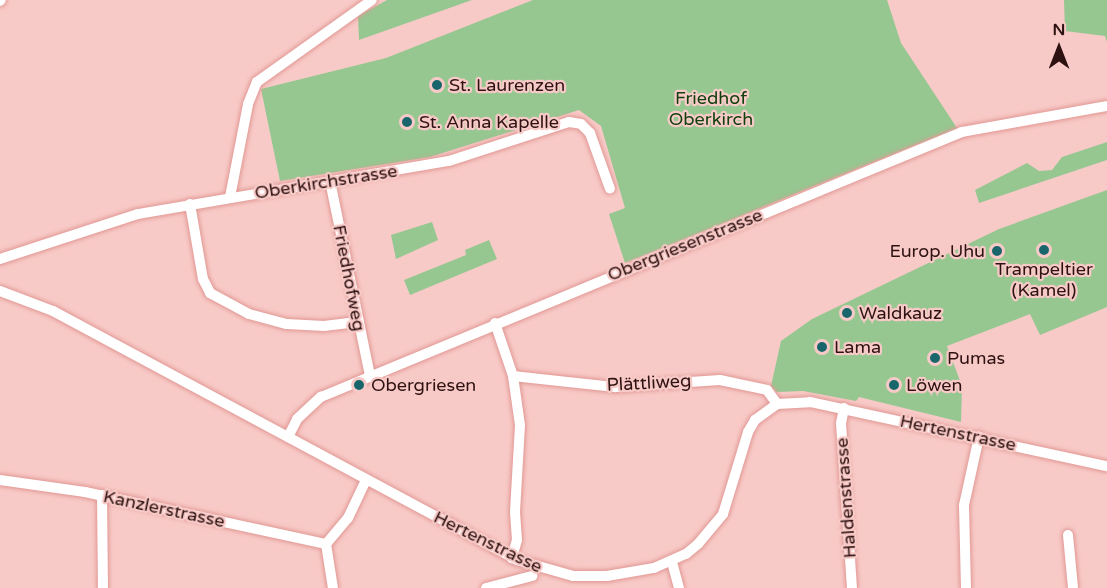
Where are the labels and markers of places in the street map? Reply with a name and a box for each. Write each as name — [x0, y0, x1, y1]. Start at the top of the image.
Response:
place label: St. Laurenzen — [449, 74, 565, 96]
marker: St. Laurenzen — [430, 78, 444, 92]
place label: St. Anna Kapelle — [419, 111, 559, 133]
marker: St. Anna Kapelle — [400, 115, 414, 129]
place label: Europ. Uhu — [889, 240, 985, 262]
marker: Trampeltier (Kamel) — [1037, 243, 1051, 257]
marker: Europ. Uhu — [990, 244, 1004, 258]
place label: Trampeltier (Kamel) — [995, 259, 1093, 302]
place label: Waldkauz — [859, 302, 942, 324]
marker: Waldkauz — [840, 306, 854, 320]
place label: Lama — [834, 336, 881, 358]
marker: Lama — [815, 340, 829, 354]
place label: Pumas — [947, 347, 1005, 369]
marker: Pumas — [928, 351, 942, 365]
place label: Obergriesen — [371, 374, 476, 396]
place label: Löwen — [906, 374, 962, 396]
marker: Obergriesen — [352, 378, 366, 392]
marker: Löwen — [887, 378, 901, 392]

